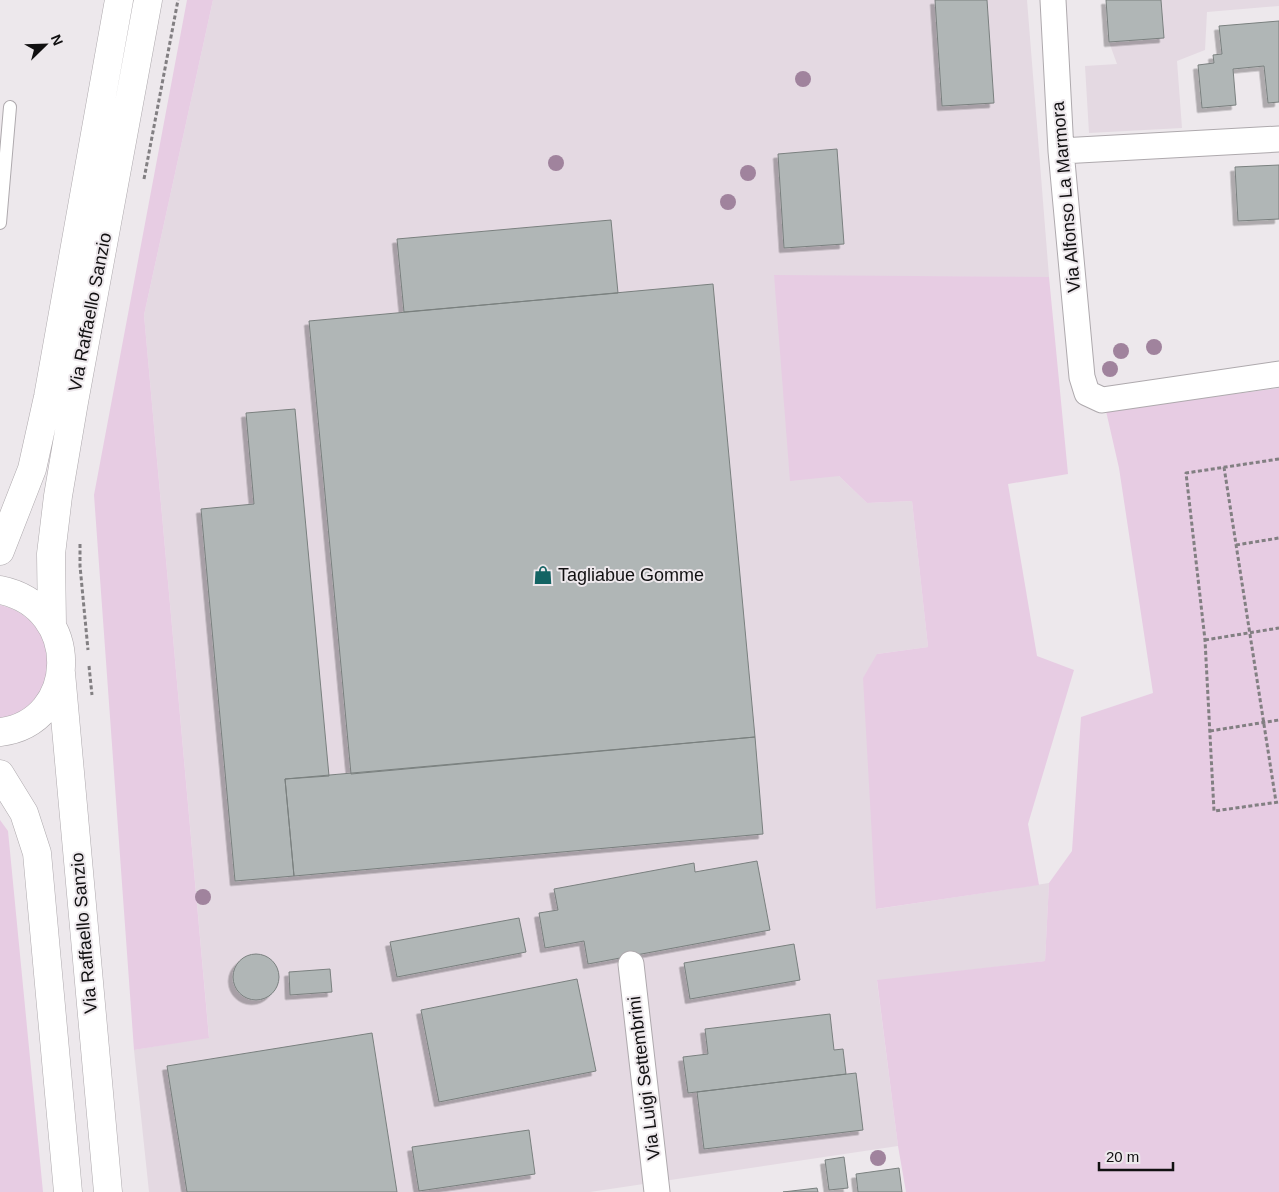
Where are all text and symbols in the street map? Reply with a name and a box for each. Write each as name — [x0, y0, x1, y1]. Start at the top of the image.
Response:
north arrow — [20, 20, 70, 70]
text: N — [48, 32, 66, 48]
street label: Via Alfonso La Marmora — [1048, 100, 1084, 293]
street label: Via Raffaello Sanzio — [65, 231, 115, 393]
shop icon: Tagliabue Gomme — [532, 564, 554, 586]
place label: Tagliabue Gomme — [558, 565, 704, 585]
street label: Via Raffaello Sanzio — [67, 852, 101, 1014]
street label: Via Luigi Settembrini — [624, 995, 664, 1161]
scale bar — [1099, 1140, 1173, 1172]
text: 20 m — [1106, 1148, 1139, 1165]

